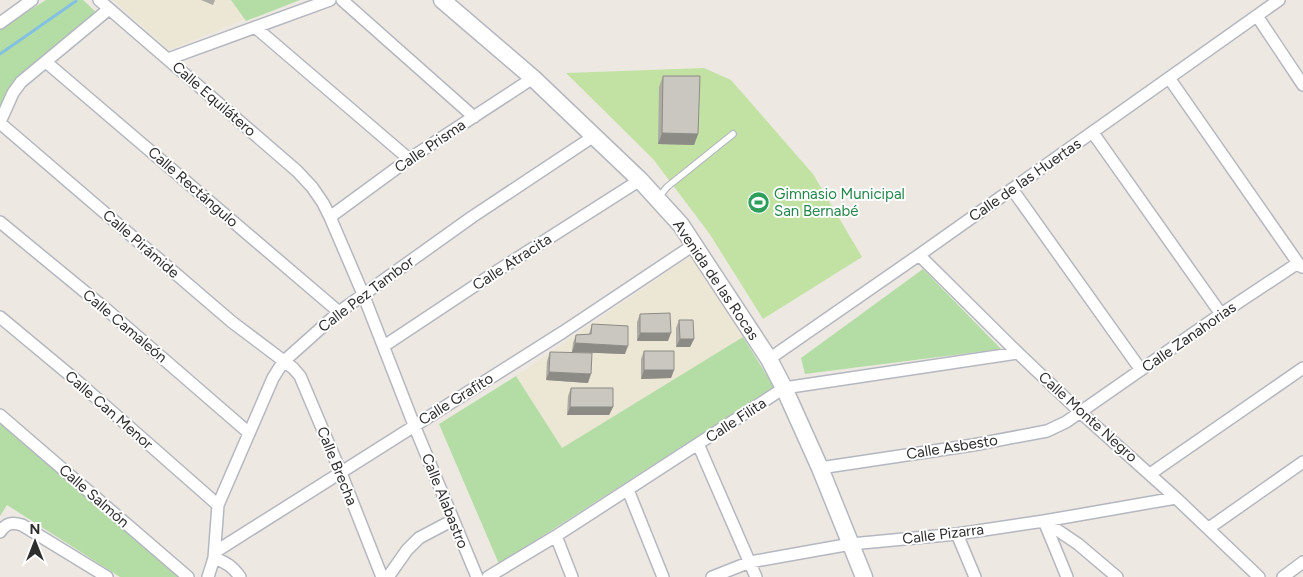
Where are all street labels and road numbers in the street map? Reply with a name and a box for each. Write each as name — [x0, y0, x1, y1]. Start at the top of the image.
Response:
street label: Calle Equilátero — [169, 58, 260, 140]
street label: Calle Prisma — [391, 116, 469, 176]
street label: Calle de las Huertas — [966, 135, 1084, 225]
street label: Calle Rectángulo — [144, 143, 242, 231]
street label: Calle Pirámide — [99, 206, 183, 282]
street label: Avenida de las Rocas — [669, 217, 763, 343]
street label: Calle Atracita — [469, 230, 555, 294]
street label: Calle Pez Tambor — [315, 252, 417, 336]
street label: Calle Camaleón — [79, 286, 171, 366]
street label: Calle Zanahorias — [1139, 298, 1239, 376]
street label: Calle Can Menor — [61, 367, 157, 453]
street label: Calle Monte Negro — [1035, 368, 1141, 466]
street label: Calle Grafito — [415, 369, 497, 429]
street label: Calle Filita — [702, 394, 770, 446]
street label: Calle Brecha — [313, 424, 361, 508]
street label: Calle Asbesto — [905, 431, 999, 463]
street label: Calle Alabastro — [418, 451, 472, 551]
street label: Calle Salmón — [55, 461, 133, 531]
street label: Calle Pizarra — [901, 520, 985, 548]

